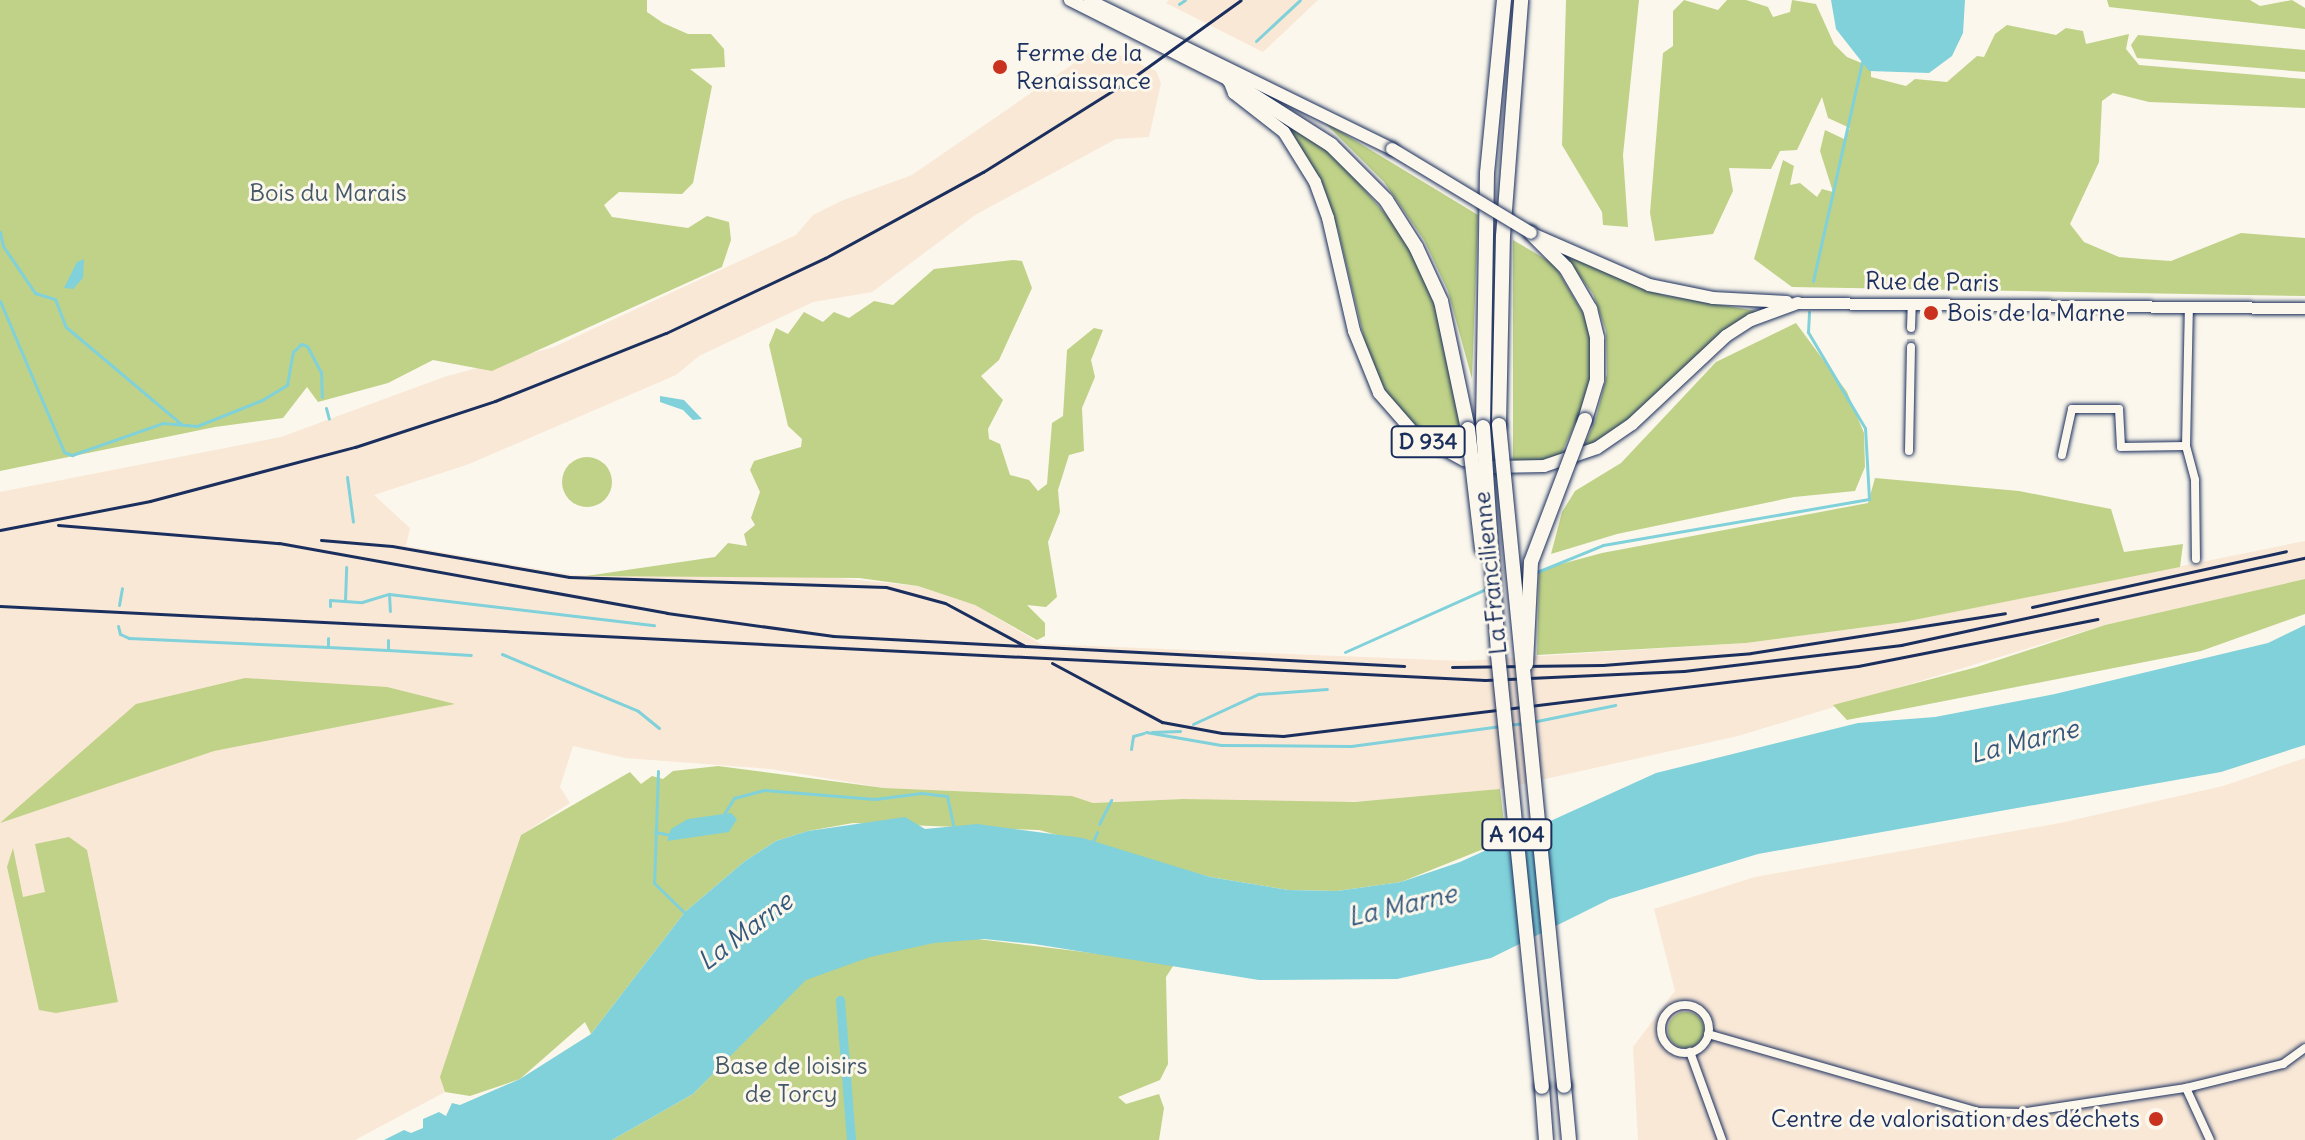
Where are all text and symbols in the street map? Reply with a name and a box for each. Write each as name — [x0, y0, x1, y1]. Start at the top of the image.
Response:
place label: Ferme de la Renaissance — [1016, 39, 1151, 95]
marker: Ferme de la Renaissance — [991, 58, 1009, 76]
park label: Bois du Marais — [249, 179, 407, 207]
street label: Rue de Paris — [1865, 266, 1999, 298]
place label: Bois de la Marne — [1947, 299, 2125, 327]
marker: Bois de la Marne — [1922, 304, 1940, 322]
road number: D 934 — [1390, 424, 1466, 460]
street label: La Francilienne — [1467, 490, 1513, 656]
water label: La Marne — [1967, 713, 2081, 769]
road number: A 104 — [1481, 817, 1553, 853]
water label: La Marne — [1345, 877, 1459, 933]
water label: La Marne — [692, 885, 798, 977]
park label: Base de loisirs de Torcy — [715, 1052, 867, 1108]
place label: Centre de valorisation des déchets — [1771, 1105, 2140, 1133]
marker: Centre de valorisation des déchets — [2147, 1110, 2165, 1128]

